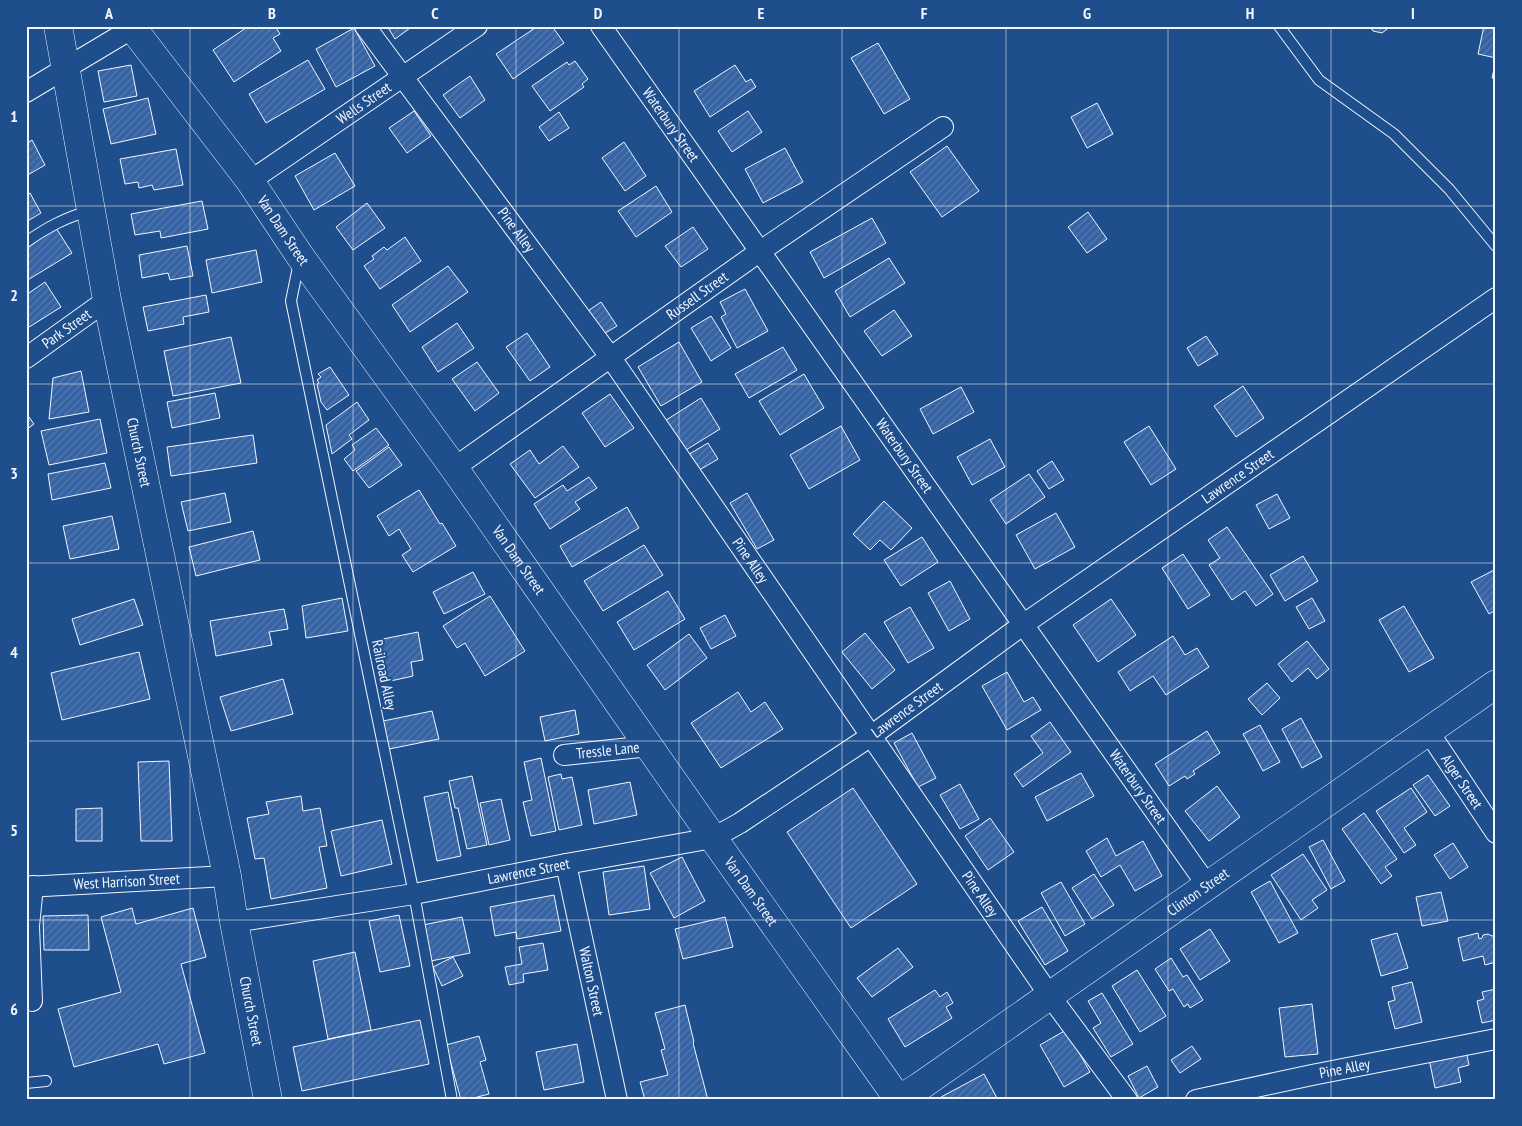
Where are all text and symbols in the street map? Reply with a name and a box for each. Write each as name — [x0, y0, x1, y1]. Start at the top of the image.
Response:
text: A — [104, 3, 114, 23]
text: B — [268, 3, 276, 23]
text: C — [431, 3, 439, 23]
text: D — [594, 3, 603, 23]
text: E — [758, 3, 765, 23]
text: F — [921, 3, 928, 23]
text: G — [1083, 3, 1091, 23]
text: H — [1246, 3, 1254, 23]
text: I — [1411, 3, 1415, 23]
street label: Wells Street — [333, 77, 395, 128]
street label: Waterbury Street — [638, 84, 704, 165]
text: 1 — [10, 106, 18, 126]
street label: Van Dam Street — [253, 191, 314, 269]
street label: Pine Alley — [494, 204, 540, 256]
street label: Russell Street — [662, 267, 732, 324]
text: 2 — [10, 285, 18, 305]
street label: Park Street — [38, 304, 95, 353]
street label: Waterbury Street — [872, 415, 937, 496]
street label: Church Street — [123, 416, 156, 489]
street label: Lawrence Street — [1198, 444, 1277, 507]
text: 3 — [10, 463, 18, 483]
street label: Van Dam Street — [488, 521, 550, 598]
street label: Pine Alley — [728, 534, 773, 587]
street label: Railroad Alley — [368, 638, 401, 712]
text: 4 — [10, 642, 18, 662]
street label: Lawrence Street — [867, 677, 946, 742]
street label: Tressle Lane — [575, 737, 640, 763]
street label: Waterbury Street — [1105, 746, 1171, 827]
street label: Alger Street — [1437, 751, 1487, 812]
text: 5 — [10, 820, 18, 840]
street label: Van Dam Street — [720, 852, 782, 930]
street label: Lawrence Street — [486, 854, 571, 888]
street label: Clinton Street — [1163, 863, 1233, 920]
street label: Pine Alley — [958, 867, 1003, 921]
street label: West Harrison Street — [73, 869, 180, 893]
street label: Walton Street — [575, 945, 609, 1018]
street label: Church Street — [236, 975, 267, 1047]
text: 6 — [10, 999, 18, 1019]
street label: Pine Alley — [1318, 1054, 1372, 1082]

